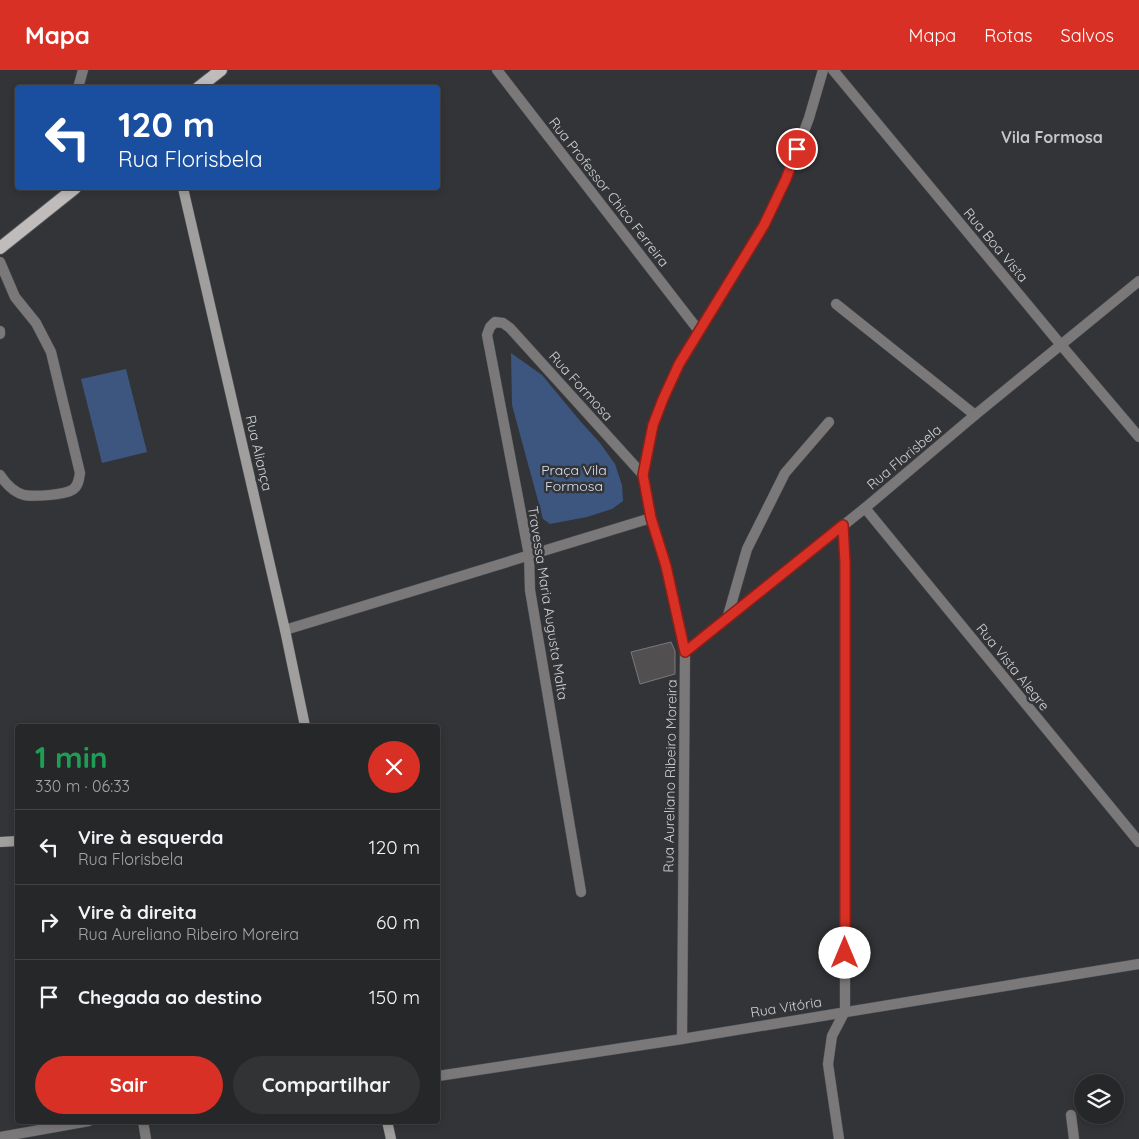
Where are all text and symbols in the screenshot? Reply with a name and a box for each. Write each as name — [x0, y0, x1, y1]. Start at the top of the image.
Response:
text: Mapa — [25, 20, 90, 50]
text: Mapa — [909, 24, 956, 47]
text: Rotas — [984, 24, 1033, 47]
text: Salvos — [1061, 24, 1114, 47]
text: 120 m — [118, 102, 215, 146]
icon: left — [35, 105, 100, 170]
street label: Rua Professor Chico Ferreira — [545, 114, 673, 270]
district label: Vila Formosa — [1001, 127, 1103, 147]
pin — [776, 128, 818, 170]
icon: arrive — [783, 135, 811, 163]
text: Rua Florisbela — [118, 145, 263, 173]
street label: Rua Boa Vista — [960, 204, 1032, 286]
street label: Rua Formosa — [545, 347, 617, 425]
street label: Rua Aliança — [242, 413, 276, 493]
street label: Rua Florisbela — [863, 421, 945, 493]
park label: Praça Vila Formosa — [541, 461, 607, 495]
street label: Travessa Maria Augusta Malta — [524, 505, 572, 701]
street label: Rua Vista Alegre — [972, 620, 1054, 714]
street label: Rua Aureliano Ribeiro Moreira — [659, 679, 681, 873]
text: 1 min — [35, 738, 108, 776]
button: close — [368, 741, 420, 793]
text: 330 m · 06:33 — [35, 776, 130, 796]
text: Vire à esquerda — [78, 825, 223, 849]
icon: left — [35, 833, 63, 861]
text: 120 m — [369, 835, 420, 859]
text: Rua Florisbela — [78, 849, 183, 869]
text: Vire à direita — [78, 900, 197, 924]
icon: right — [35, 908, 63, 936]
text: 60 m — [376, 910, 420, 934]
text: Rua Aureliano Ribeiro Moreira — [78, 924, 299, 944]
position arrow — [818, 926, 870, 978]
icon: arrive — [35, 983, 63, 1011]
text: Chegada ao destino — [78, 985, 262, 1009]
text: 150 m — [369, 985, 420, 1009]
street label: Rua Vitória — [749, 992, 823, 1022]
button: Sair — [35, 1056, 223, 1114]
button: Compartilhar — [233, 1056, 420, 1114]
map controls — [1074, 1074, 1124, 1124]
button: layers — [1074, 1074, 1124, 1124]

